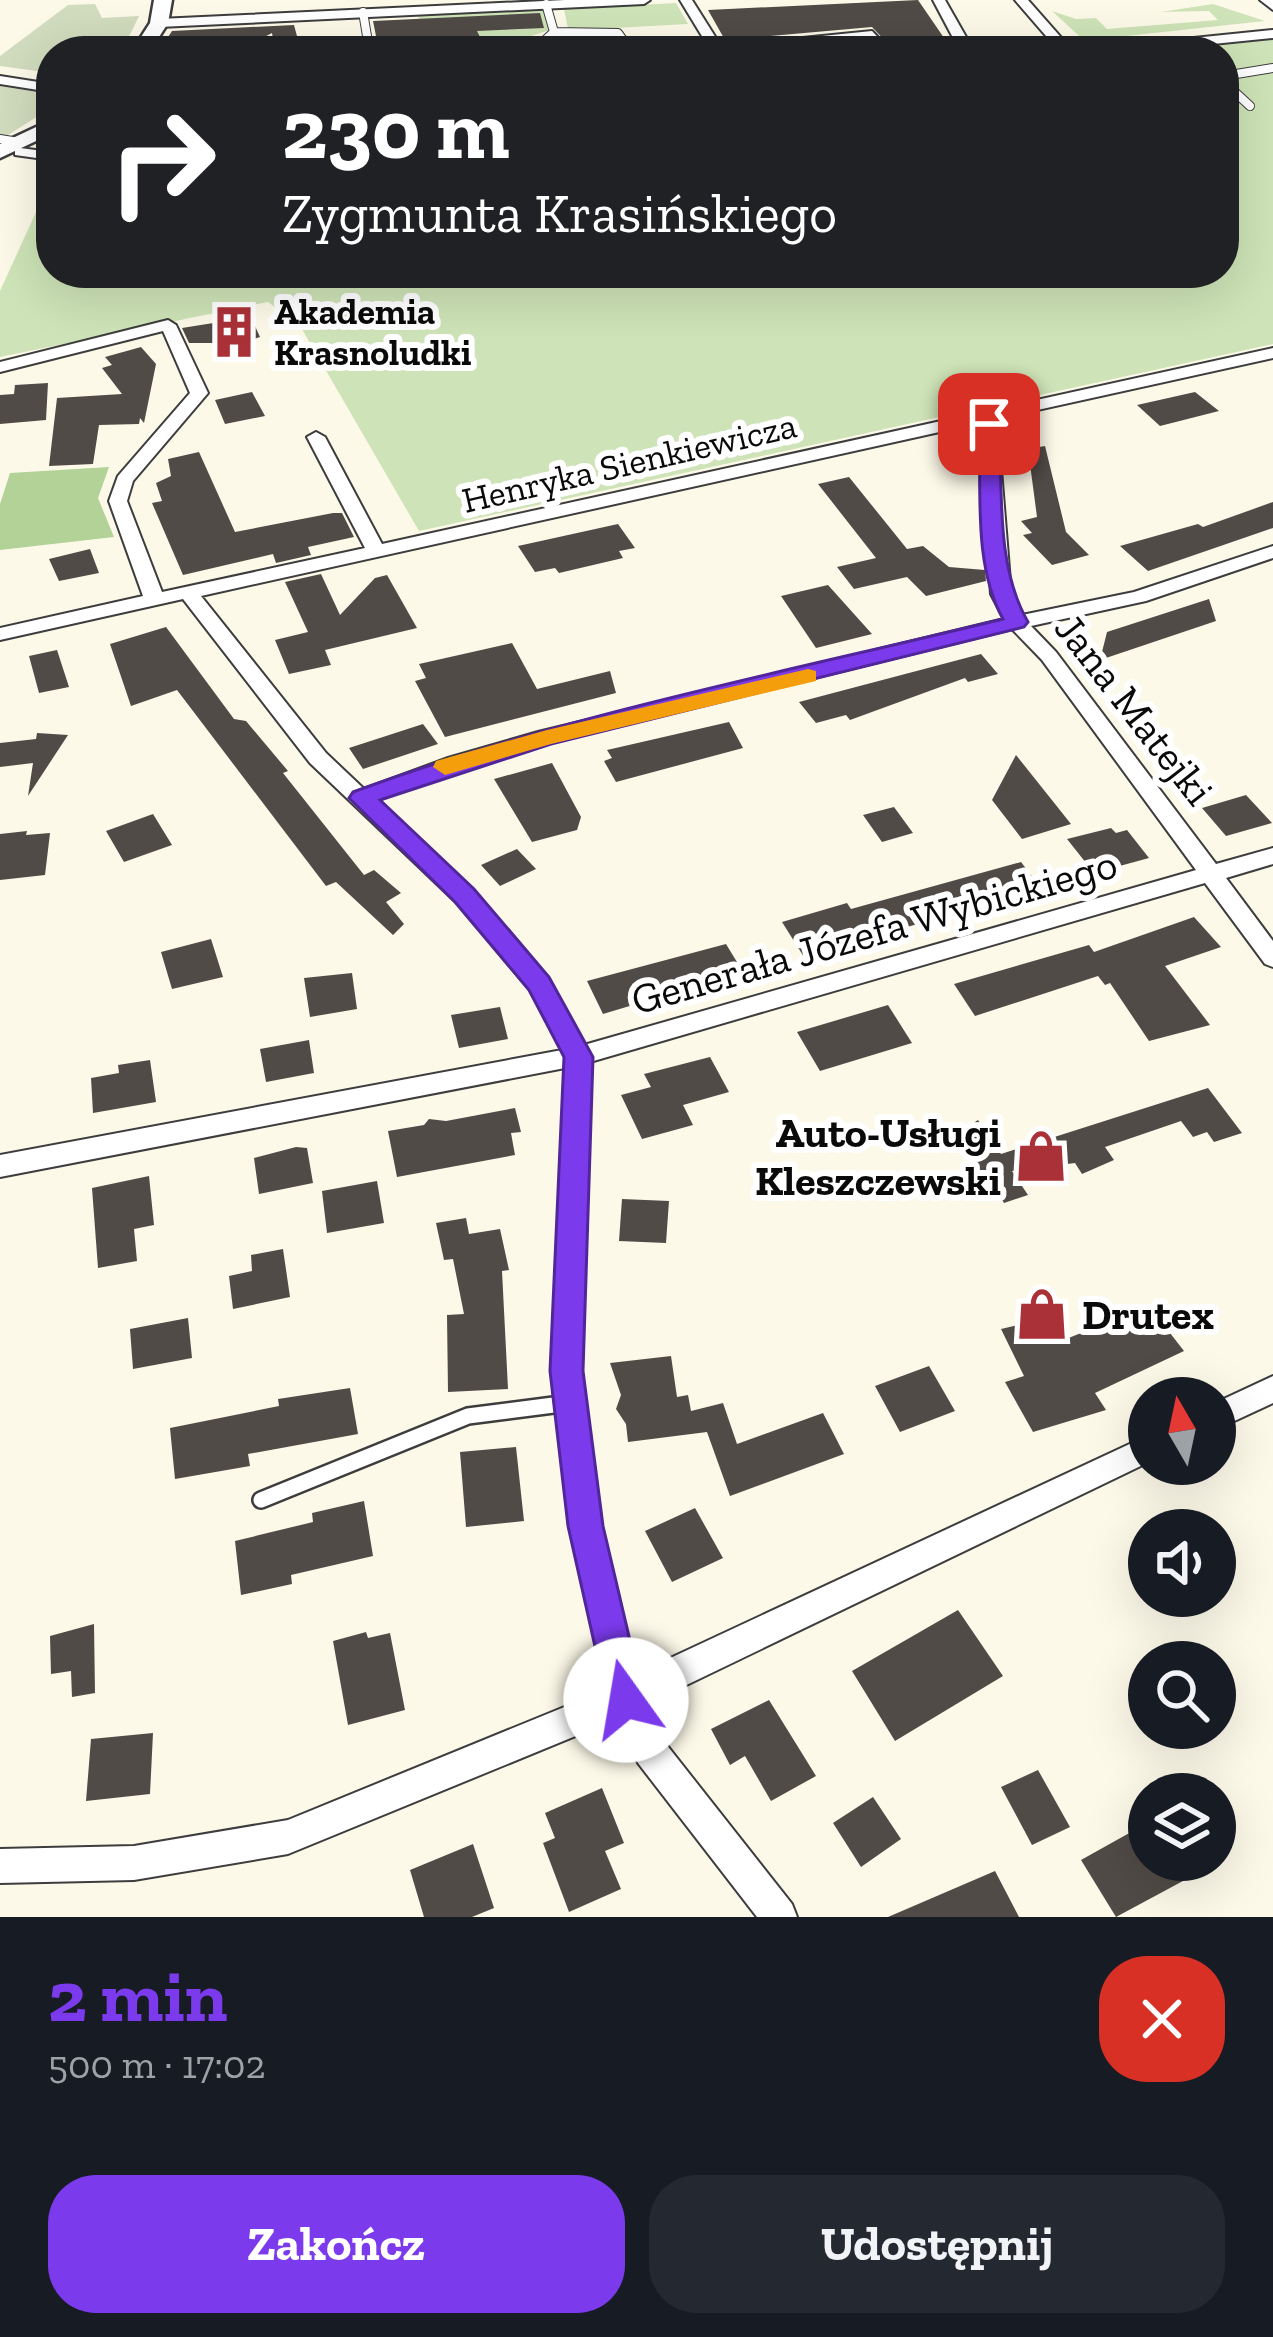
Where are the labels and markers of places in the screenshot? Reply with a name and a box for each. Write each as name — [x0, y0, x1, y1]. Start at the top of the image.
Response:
place label: Akademia Krasnoludki — [274, 290, 472, 374]
building icon: Akademia Krasnoludki — [205, 303, 263, 361]
pin — [938, 373, 1040, 475]
place label: Auto-Usługi Kleszczewski — [755, 1107, 1001, 1206]
shop icon: Auto-Usługi Kleszczewski — [1012, 1127, 1070, 1185]
shop icon: Drutex — [1013, 1285, 1071, 1343]
place label: Drutex — [1082, 1289, 1214, 1340]

